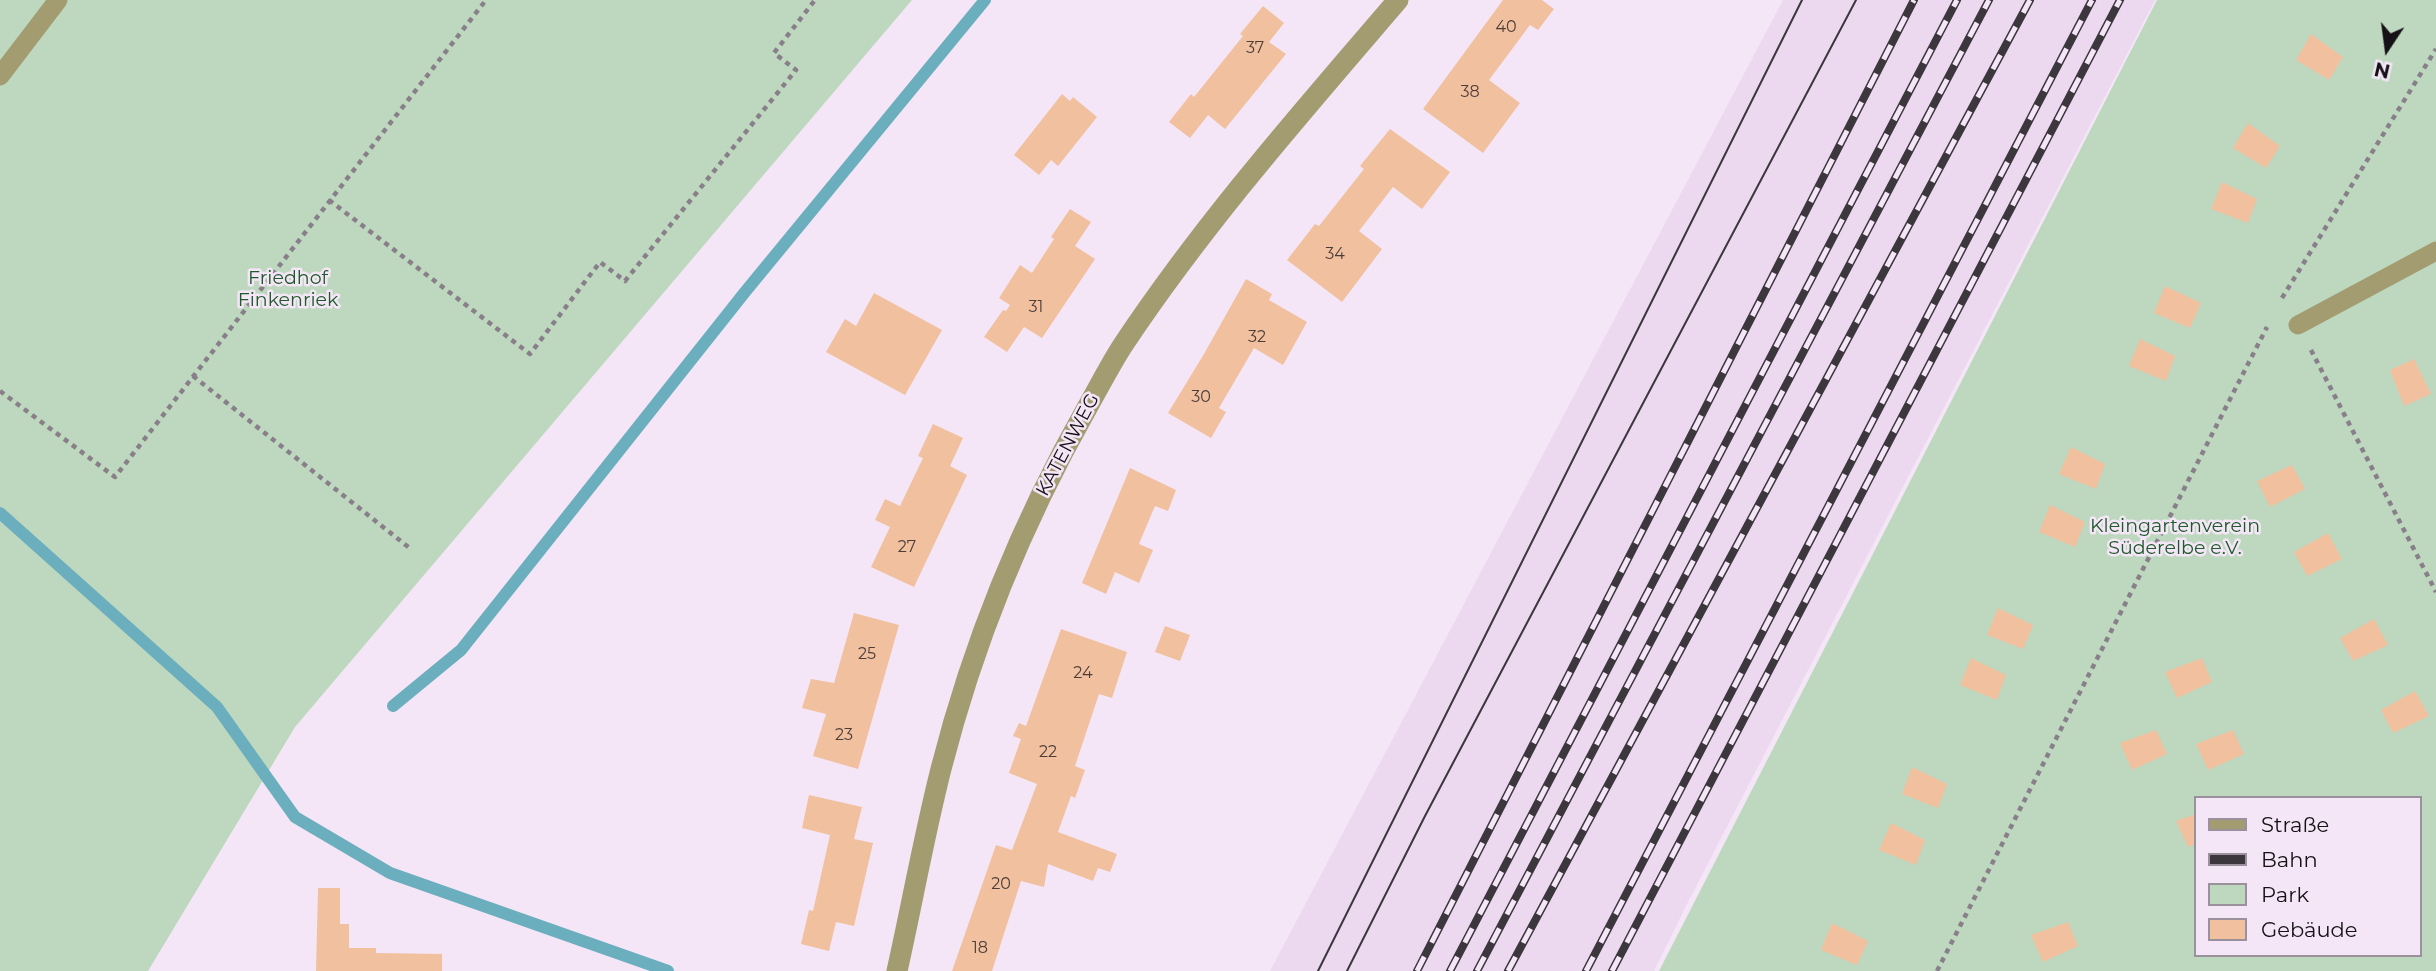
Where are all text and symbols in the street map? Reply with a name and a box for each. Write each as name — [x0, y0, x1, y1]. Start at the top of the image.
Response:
north arrow — [2352, 14, 2422, 84]
house number: 40 — [1495, 17, 1517, 37]
house number: 37 — [1246, 38, 1264, 58]
text: N — [2372, 57, 2392, 83]
house number: 38 — [1460, 82, 1480, 102]
house number: 34 — [1325, 244, 1345, 264]
park label: Friedhof Finkenriek — [238, 267, 338, 311]
house number: 31 — [1029, 297, 1043, 317]
house number: 32 — [1248, 327, 1266, 347]
house number: 30 — [1191, 387, 1211, 407]
street label: KATENWEG — [1031, 390, 1105, 500]
park label: Kleingartenverein Süderelbe e.V. — [2090, 515, 2260, 559]
house number: 27 — [898, 537, 916, 557]
house number: 25 — [858, 644, 876, 664]
house number: 24 — [1073, 663, 1093, 683]
house number: 23 — [835, 725, 853, 745]
house number: 22 — [1039, 742, 1057, 762]
legend — [2194, 796, 2422, 957]
text: Straße — [2261, 812, 2329, 837]
text: Bahn — [2261, 847, 2318, 872]
house number: 20 — [991, 874, 1011, 894]
text: Park — [2261, 882, 2309, 907]
text: Gebäude — [2261, 917, 2358, 942]
house number: 18 — [972, 938, 988, 958]

